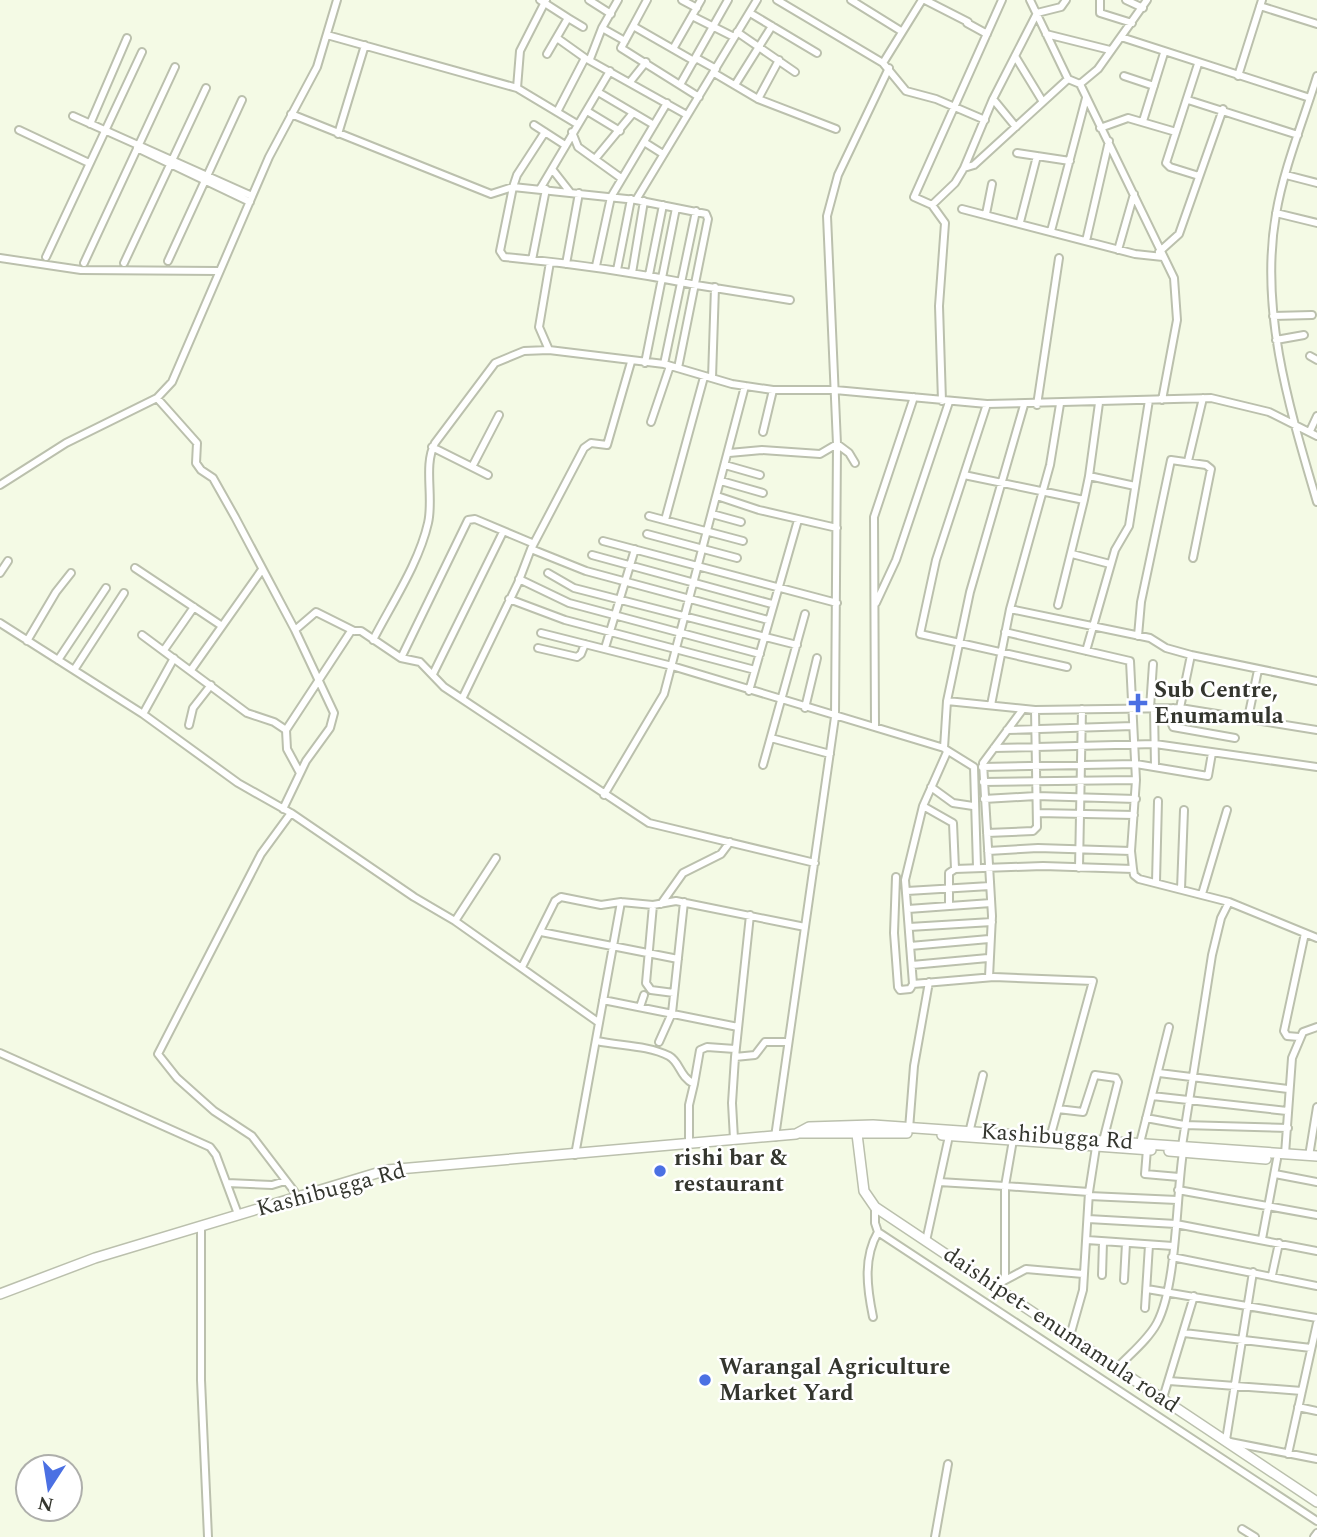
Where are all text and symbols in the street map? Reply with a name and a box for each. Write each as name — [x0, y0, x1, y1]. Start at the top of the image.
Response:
place label: Sub Centre, Enumamula — [1154, 673, 1284, 734]
marker: Sub Centre, Enumamula — [1128, 693, 1148, 713]
street label: Kashibugga Rd — [979, 1114, 1135, 1160]
place label: rishi bar & restaurant — [674, 1141, 788, 1202]
street label: Kashibugga Rd — [253, 1153, 410, 1227]
marker: rishi bar & restaurant — [652, 1163, 668, 1179]
street label: daishipet- enumamula road — [936, 1238, 1186, 1422]
place label: Warangal Agriculture Market Yard — [719, 1350, 950, 1411]
marker: Warangal Agriculture Market Yard — [697, 1372, 713, 1388]
north arrow — [14, 1453, 84, 1523]
text: N — [35, 1487, 56, 1519]

